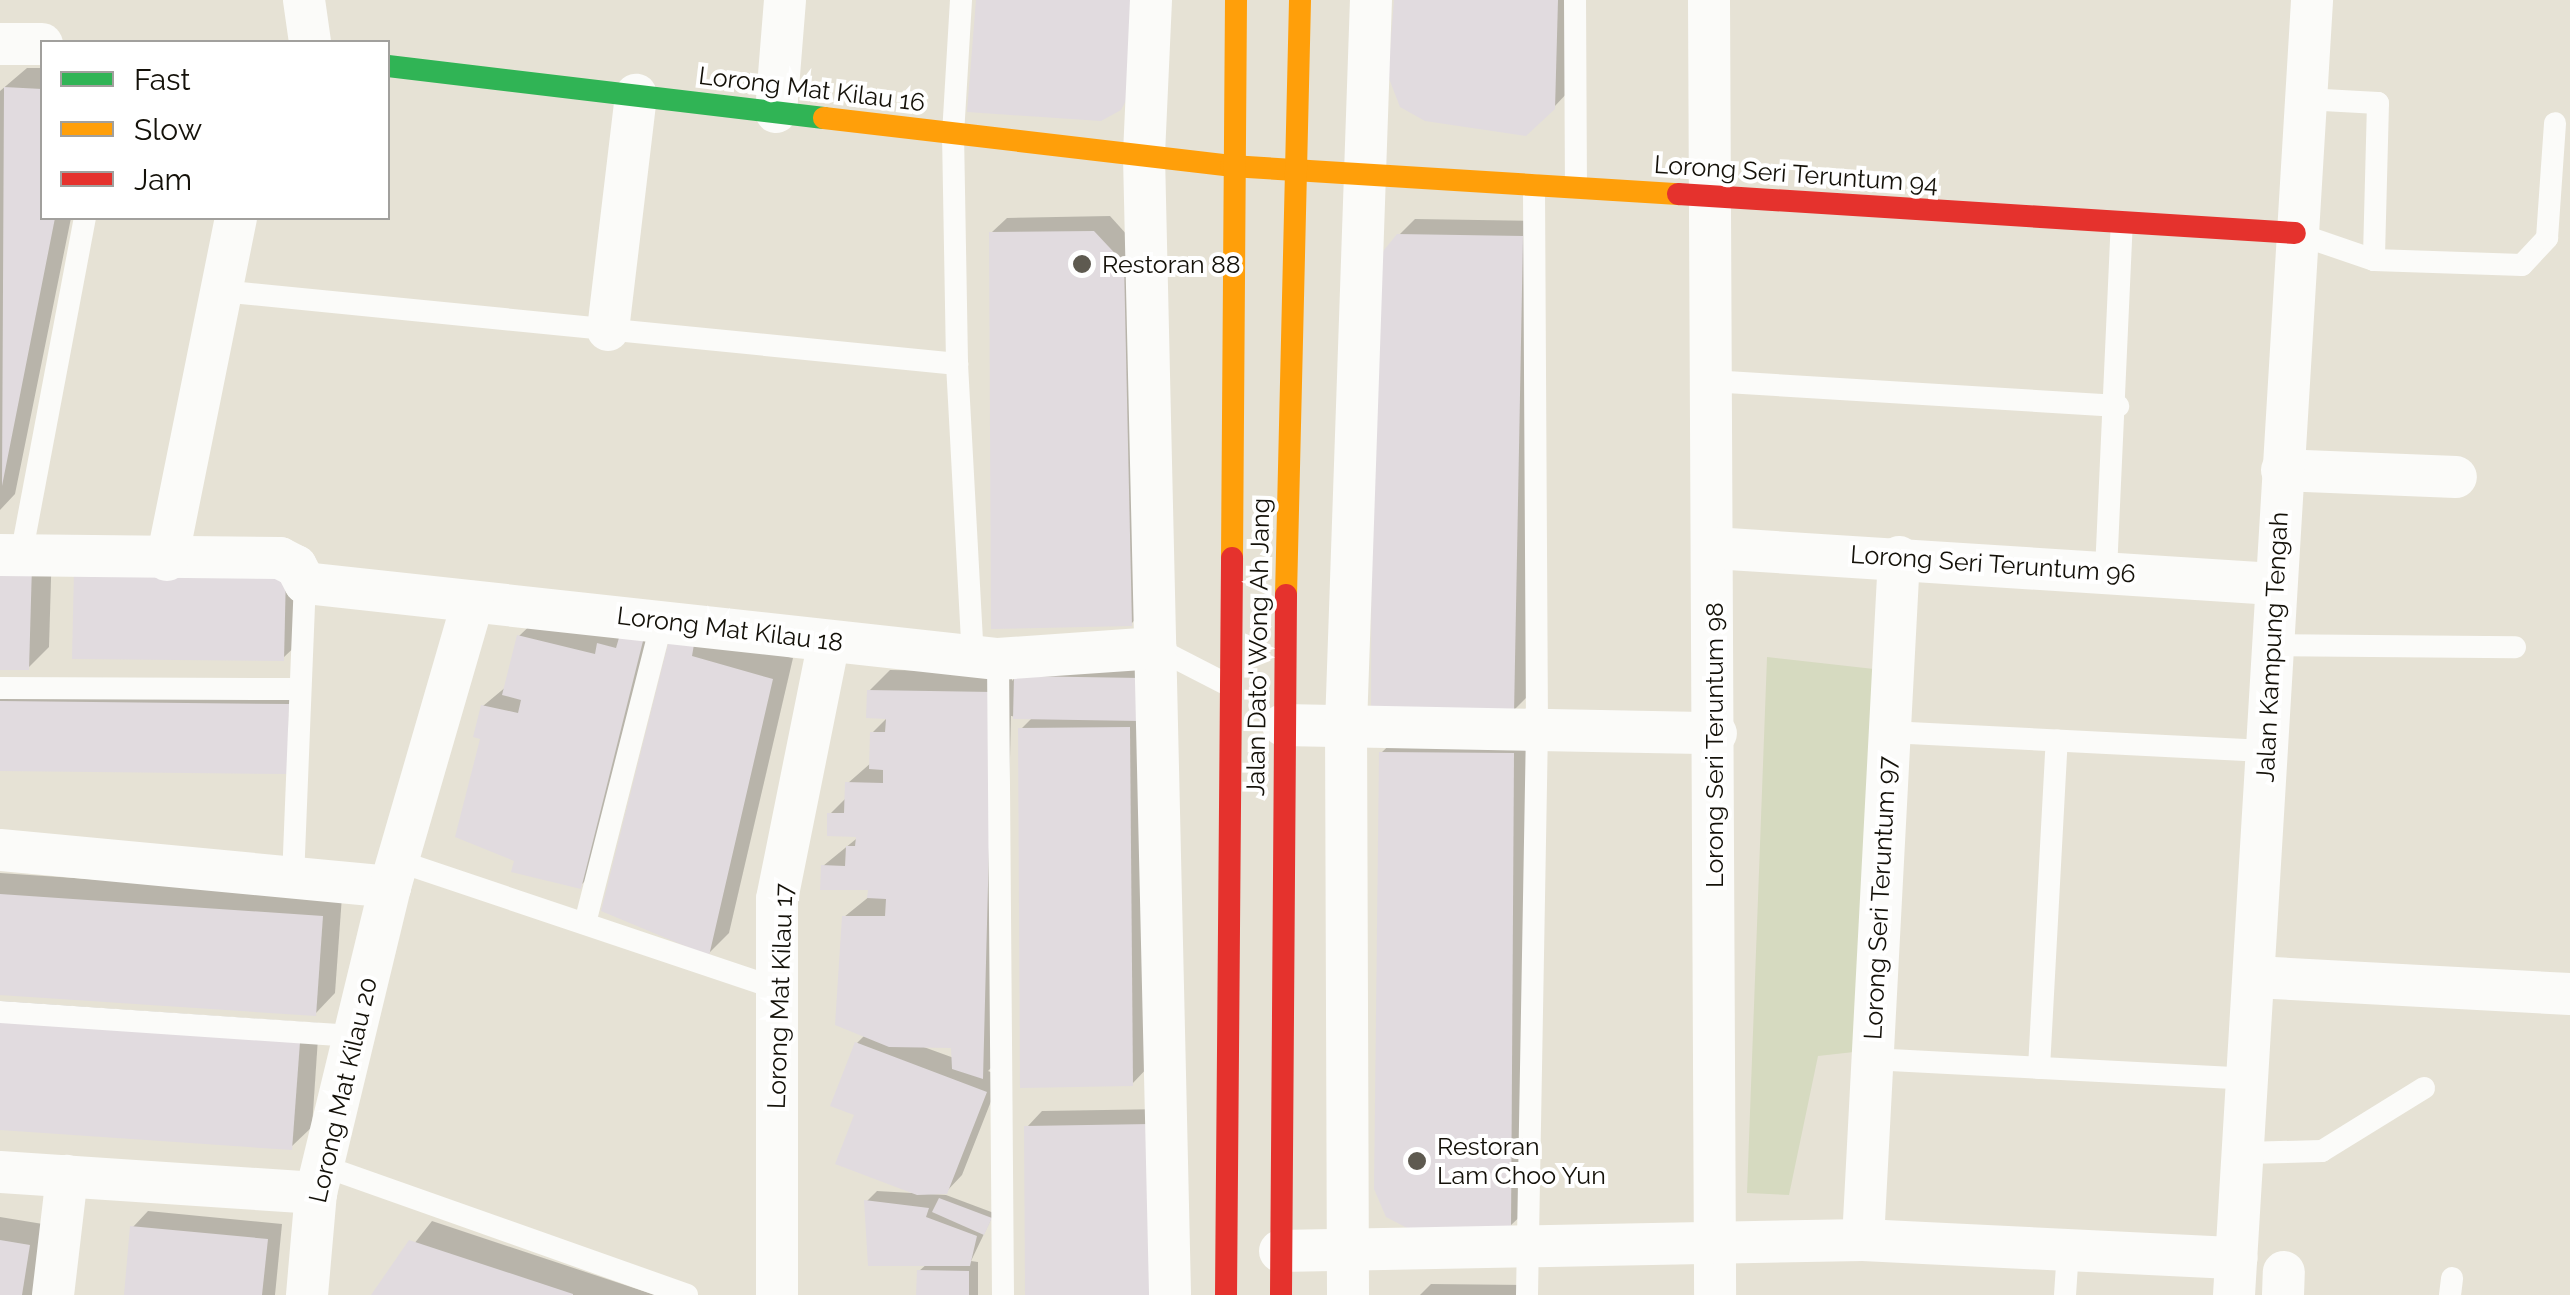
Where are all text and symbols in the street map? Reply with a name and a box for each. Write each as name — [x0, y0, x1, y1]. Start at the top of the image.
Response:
legend — [40, 40, 390, 220]
street label: Lorong Mat Kilau 16 — [697, 60, 927, 118]
text: Fast — [134, 62, 191, 97]
text: Slow — [134, 112, 202, 147]
street label: Lorong Seri Teruntum 94 — [1653, 149, 1939, 199]
text: Jam — [134, 162, 192, 197]
place label: Restoran 88 — [1102, 249, 1241, 279]
marker: Restoran 88 — [1071, 253, 1093, 275]
street label: Jalan Dato' Wong Ah Jang — [1240, 496, 1276, 798]
street label: Jalan Kampung Tengah — [2250, 511, 2294, 783]
street label: Lorong Seri Teruntum 96 — [1849, 539, 2137, 589]
street label: Lorong Mat Kilau 18 — [615, 600, 845, 658]
street label: Lorong Seri Teruntum 98 — [1699, 602, 1729, 888]
street label: Lorong Seri Teruntum 97 — [1858, 755, 1902, 1041]
street label: Lorong Mat Kilau 17 — [761, 883, 799, 1109]
street label: Lorong Mat Kilau 20 — [302, 974, 384, 1206]
place label: Restoran Lam Choo Yun — [1437, 1132, 1607, 1191]
marker: Restoran Lam Choo Yun — [1406, 1150, 1428, 1172]

